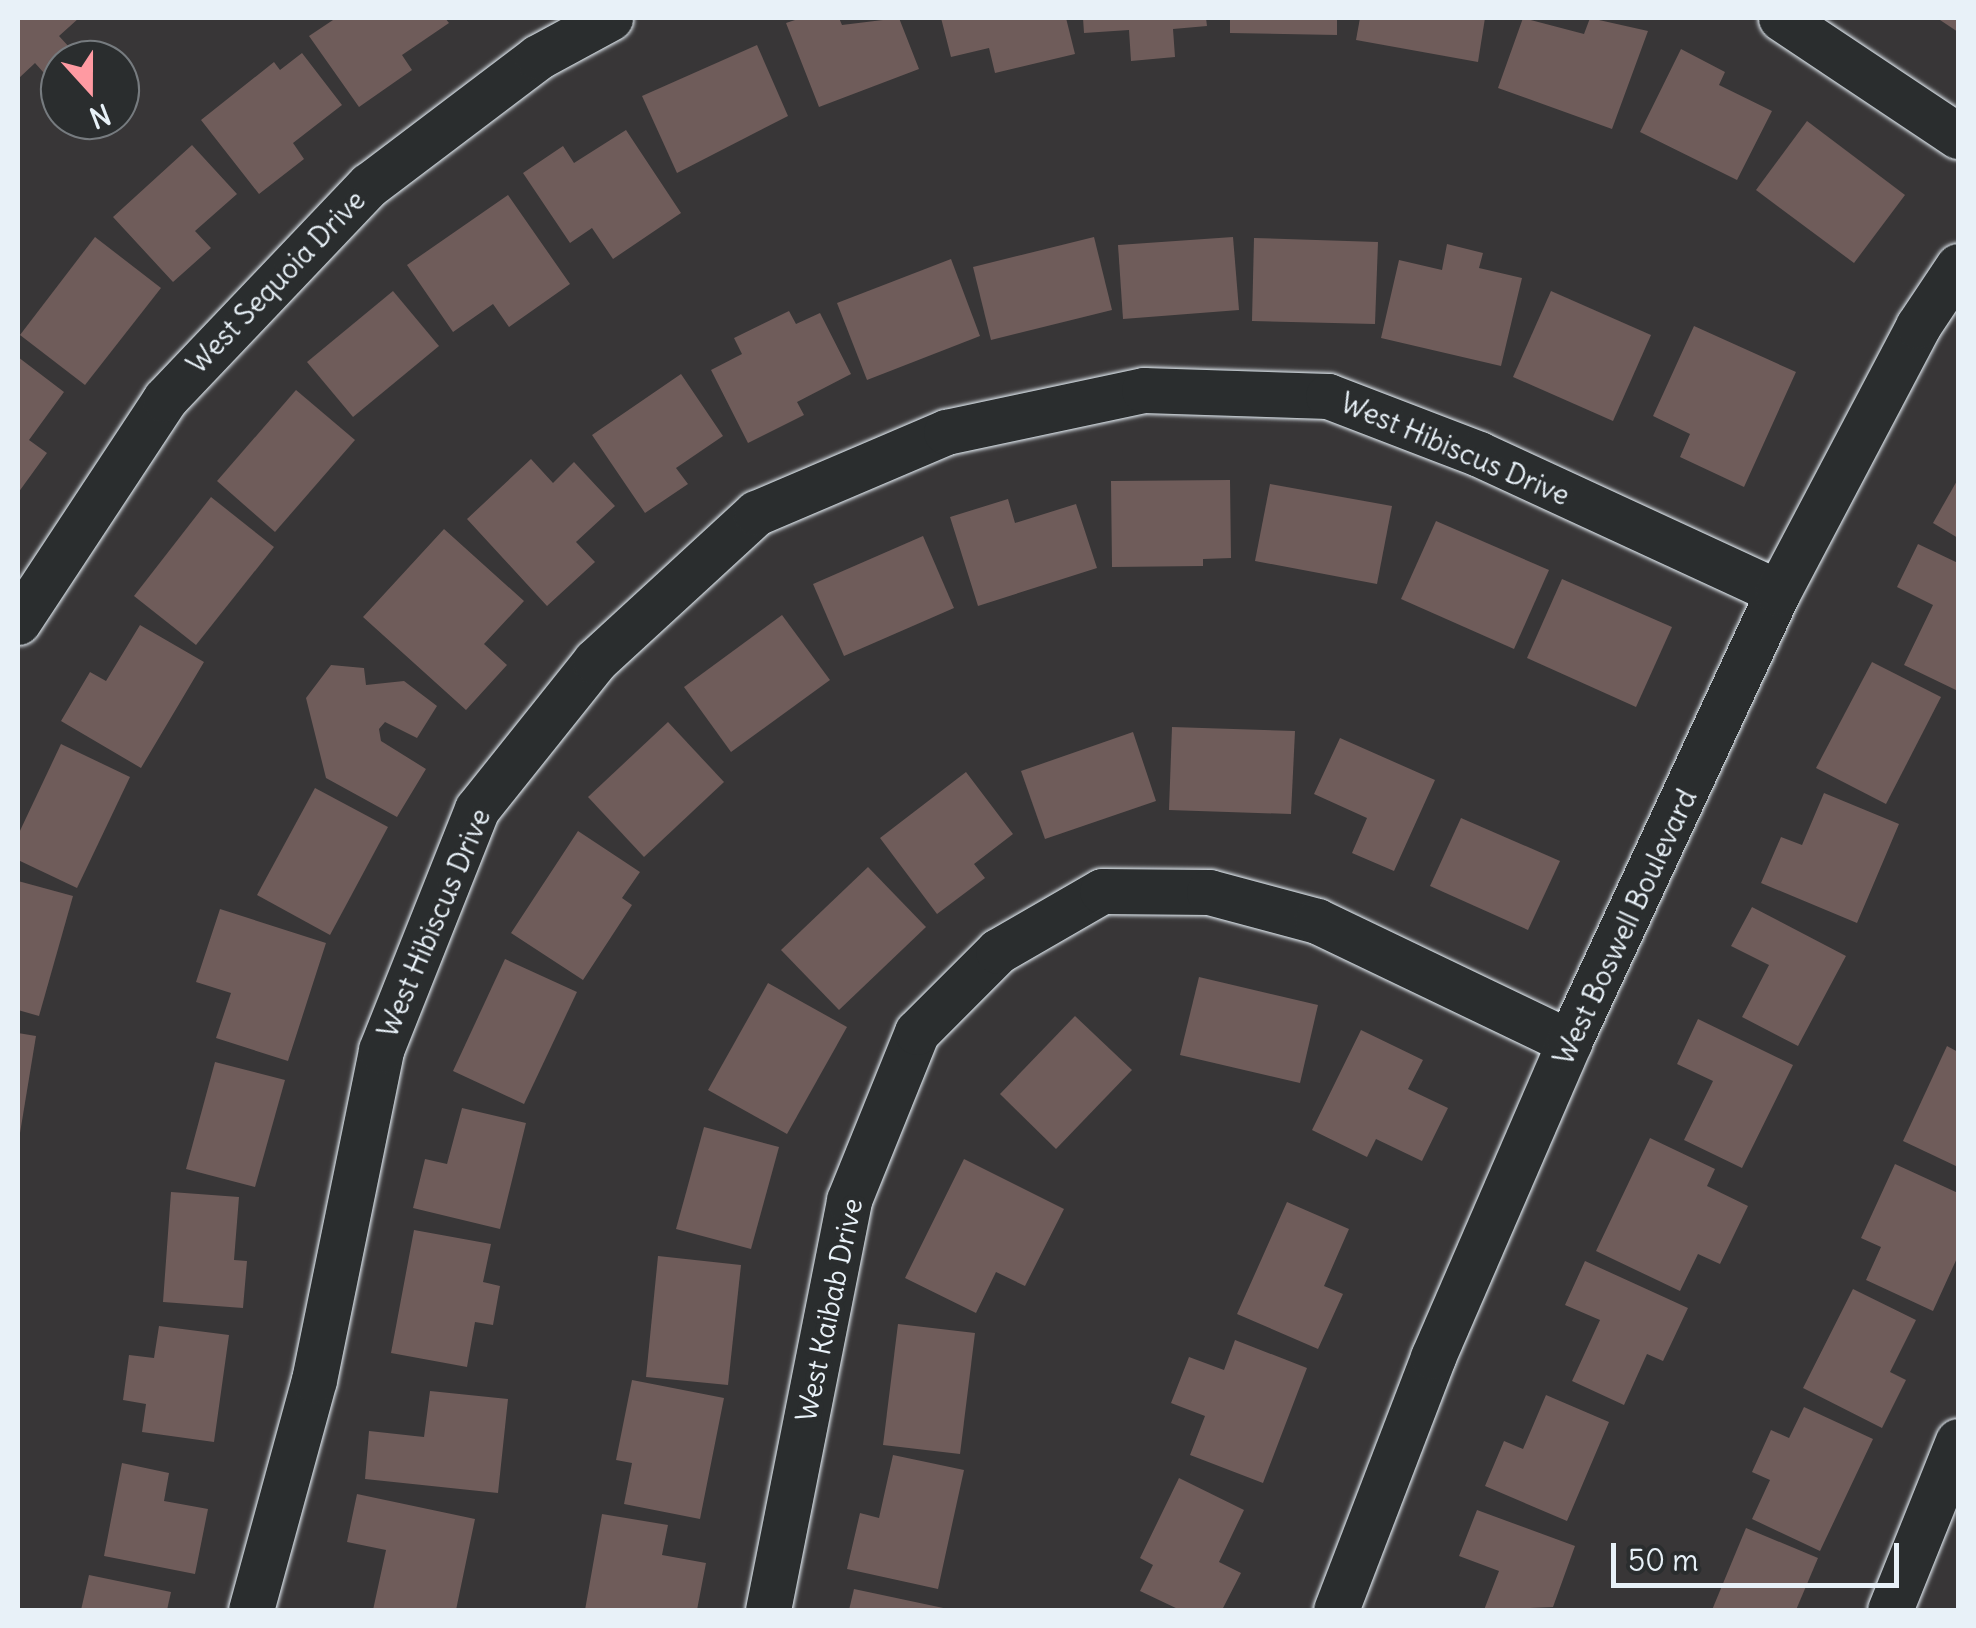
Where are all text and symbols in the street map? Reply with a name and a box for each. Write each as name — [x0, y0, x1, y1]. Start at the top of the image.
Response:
north arrow — [40, 40, 140, 140]
text: N — [85, 96, 116, 136]
street label: West Sequoia Drive — [180, 183, 372, 381]
street label: West Hibiscus Drive — [1335, 386, 1575, 512]
street label: West Boswell Boulevard — [1546, 784, 1704, 1070]
street label: West Hibiscus Drive — [371, 803, 497, 1043]
street label: West Kaibab Drive — [789, 1195, 869, 1425]
scale bar — [1616, 1523, 1904, 1585]
text: 50 m — [1628, 1541, 1698, 1579]

